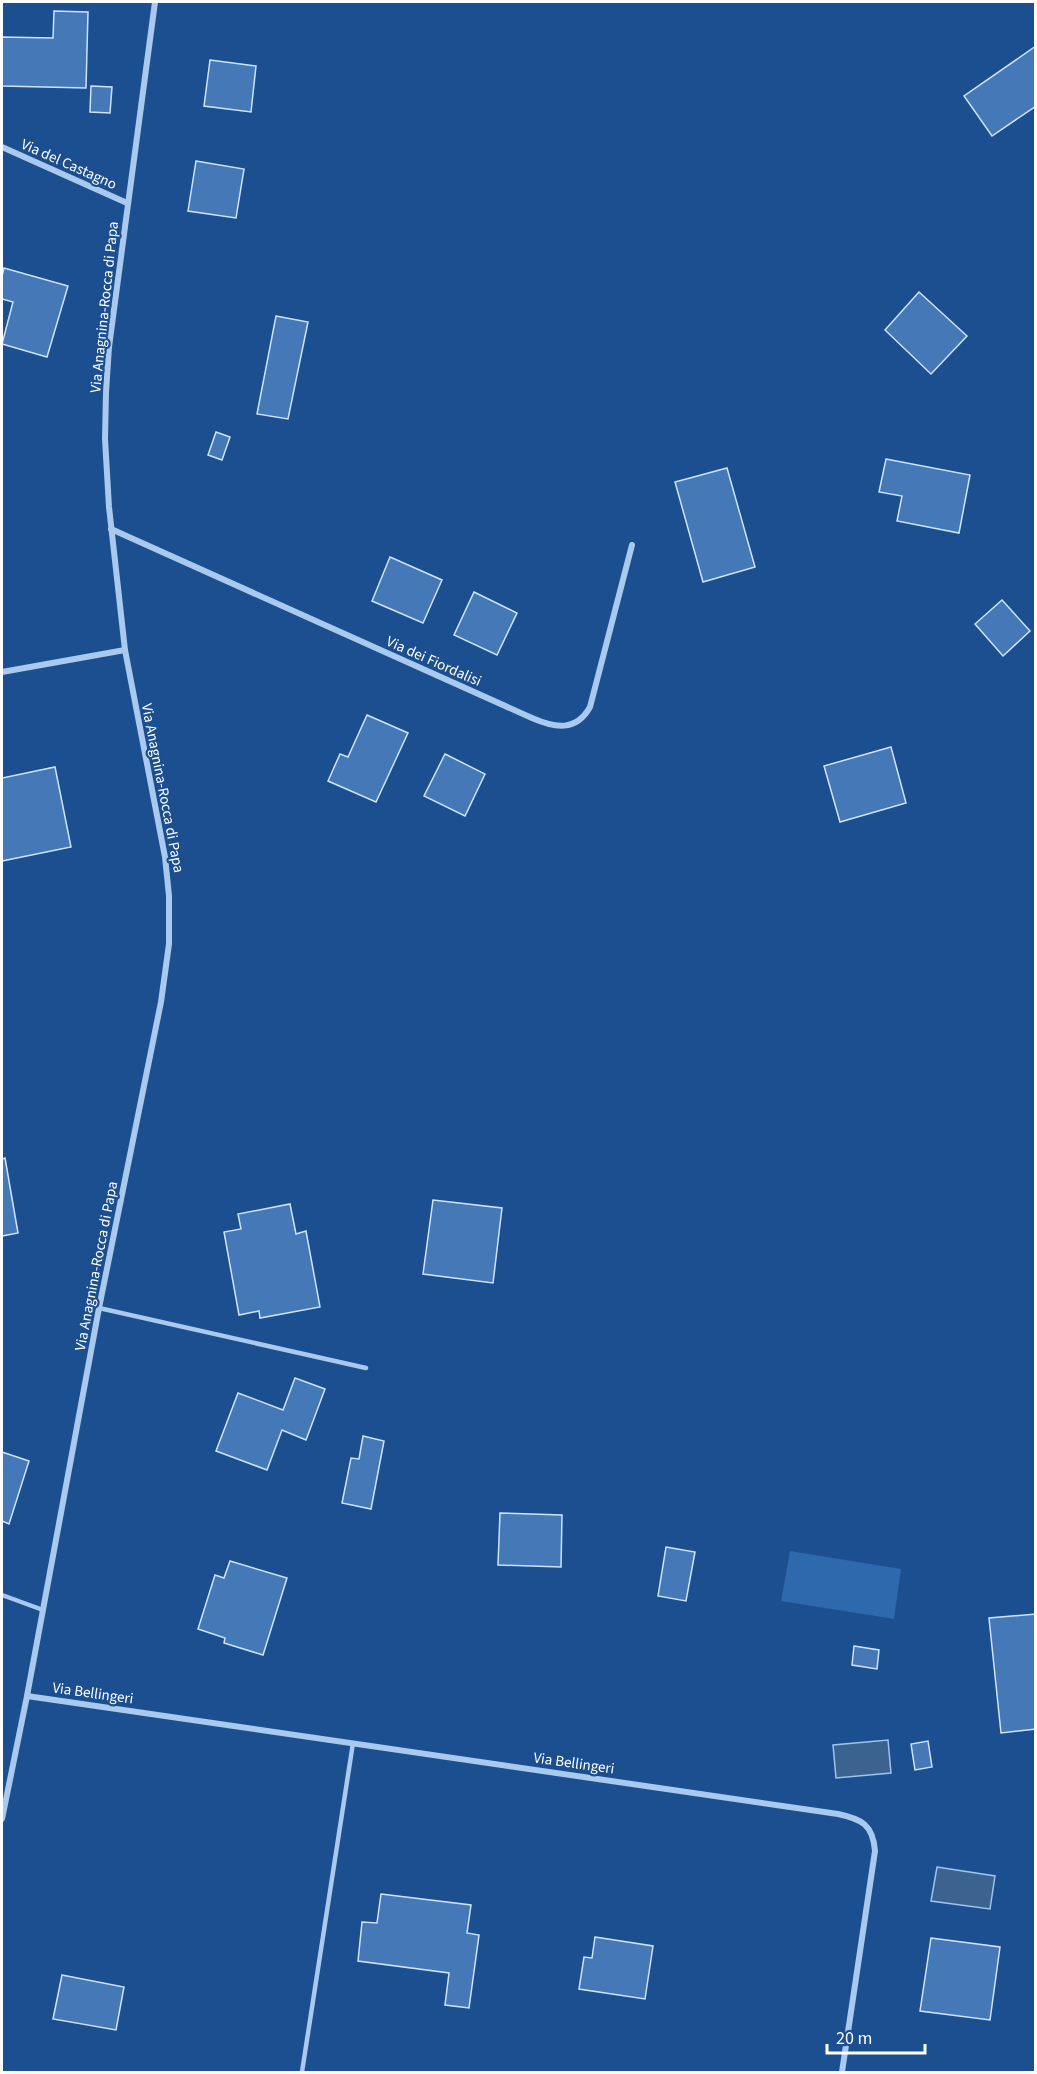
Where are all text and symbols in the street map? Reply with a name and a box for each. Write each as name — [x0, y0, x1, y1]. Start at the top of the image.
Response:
street label: Via del Castagno — [18, 134, 120, 195]
street label: Via Anagnina-Rocca di Papa — [85, 220, 124, 394]
street label: Via dei Fiordalisi — [383, 631, 485, 692]
street label: Via Anagnina-Rocca di Papa — [136, 702, 189, 875]
street label: Via Anagnina-Rocca di Papa — [70, 1180, 123, 1353]
street label: Via Bellingeri — [51, 1677, 135, 1710]
street label: Via Bellingeri — [532, 1747, 616, 1780]
scale bar — [827, 2017, 924, 2055]
text: 20 m — [836, 2026, 872, 2051]

